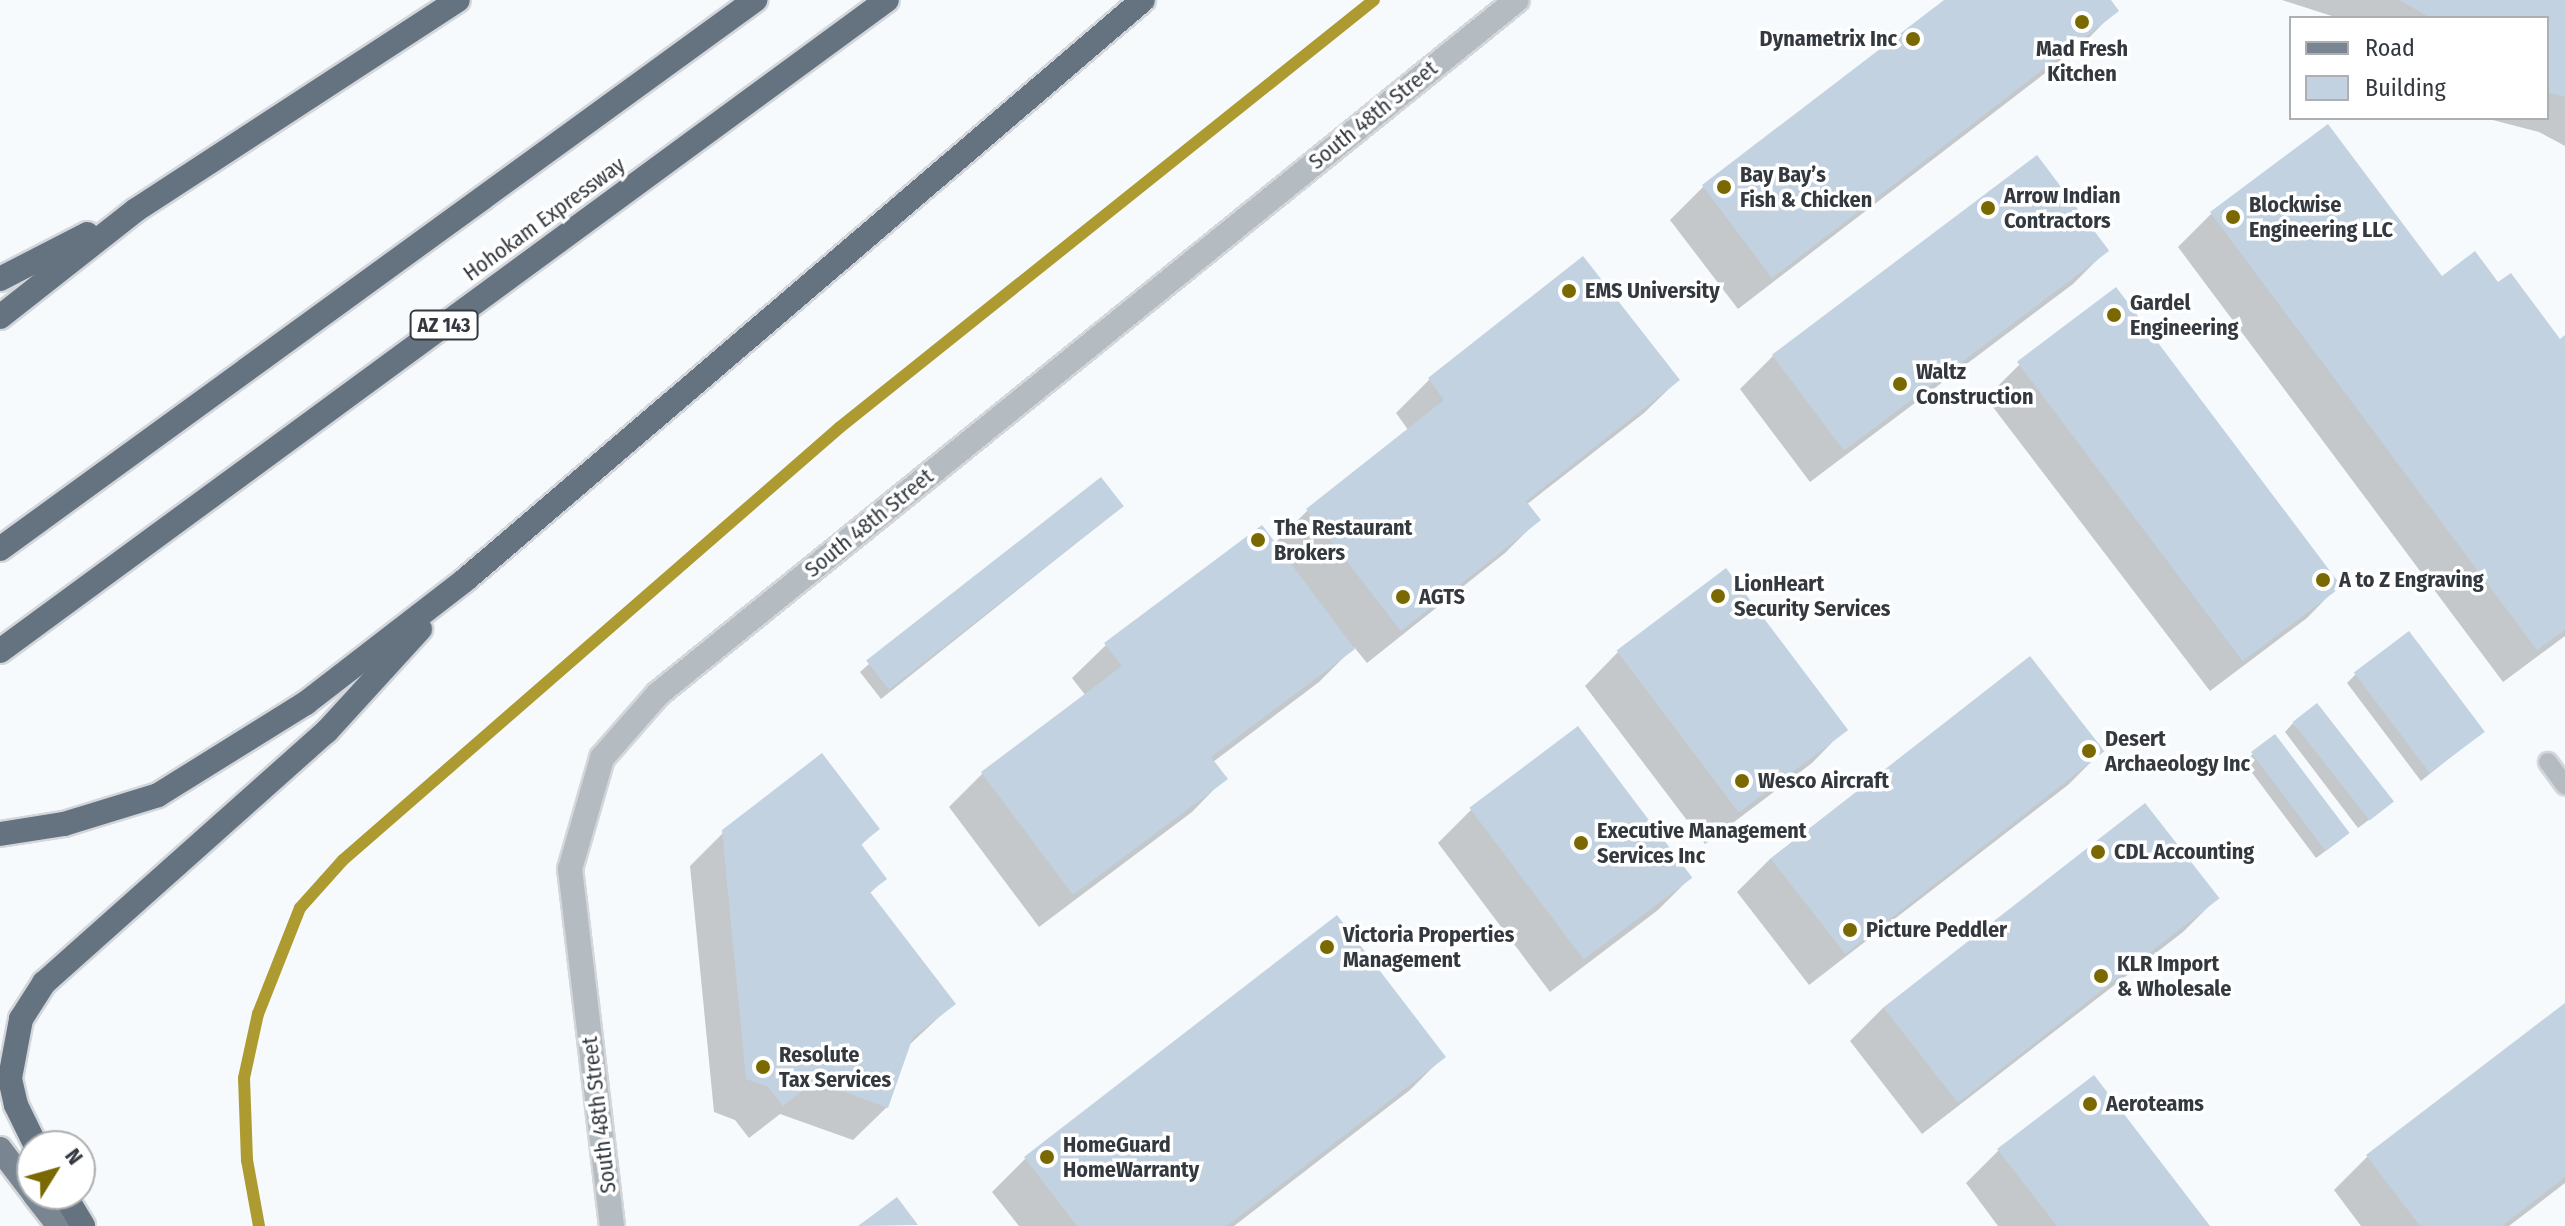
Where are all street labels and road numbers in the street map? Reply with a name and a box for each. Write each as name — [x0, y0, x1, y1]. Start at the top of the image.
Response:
street label: South 48th Street — [1303, 55, 1443, 175]
street label: Hohokam Expressway — [458, 152, 630, 286]
road number: AZ 143 — [408, 309, 480, 341]
street label: South 48th Street — [799, 463, 939, 583]
street label: South 48th Street — [576, 1035, 622, 1195]

